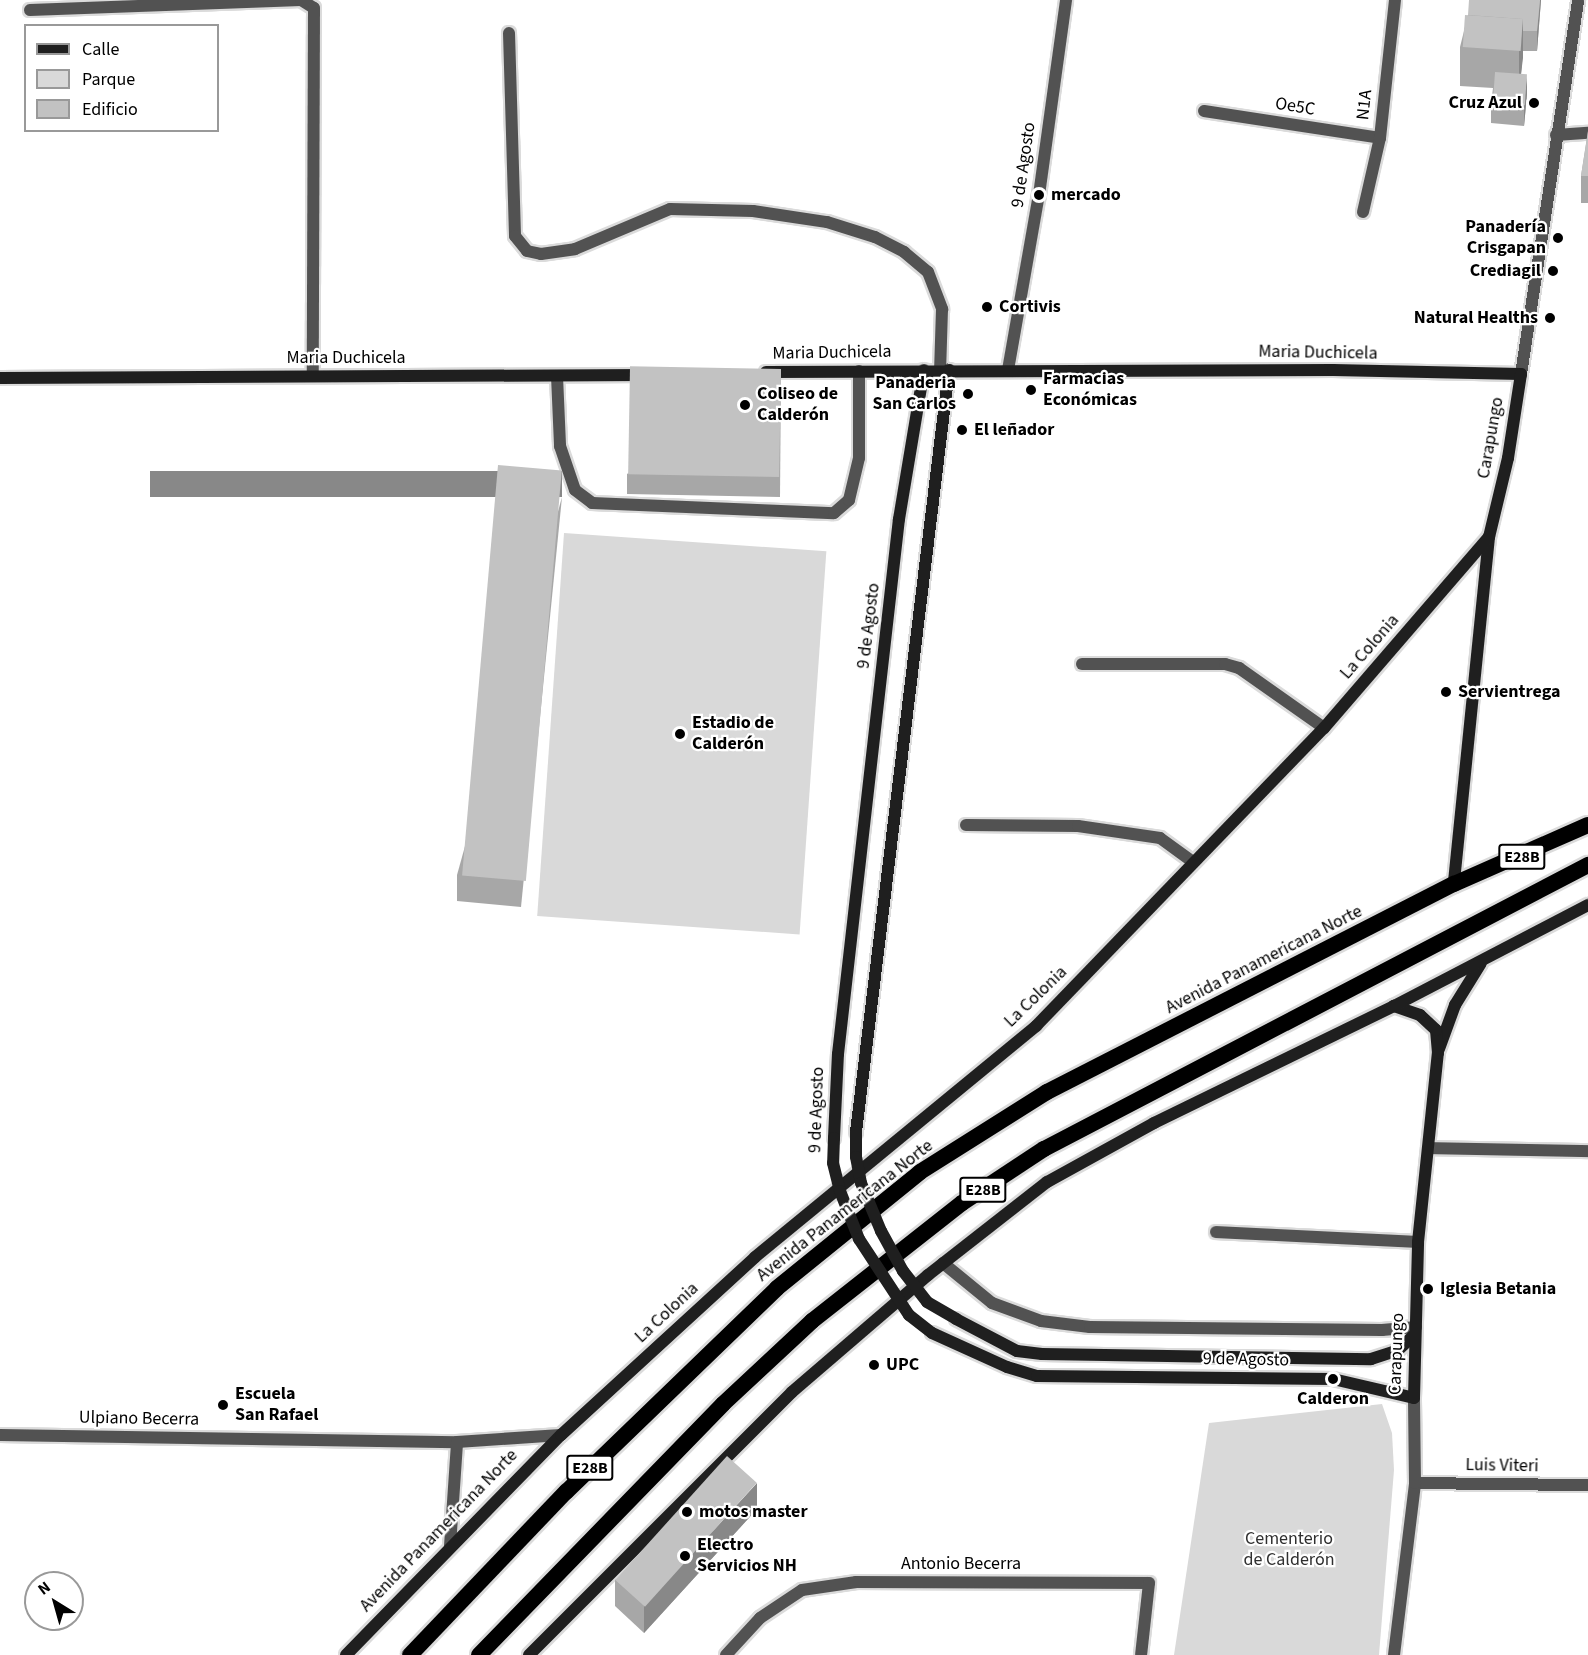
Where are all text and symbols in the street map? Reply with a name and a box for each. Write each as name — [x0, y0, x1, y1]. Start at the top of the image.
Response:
legend — [24, 24, 219, 132]
text: Calle — [82, 37, 119, 62]
text: Parque — [82, 67, 135, 92]
street label: N1A — [1353, 89, 1377, 121]
place label: Cruz Azul — [1448, 92, 1522, 114]
street label: Oe5C — [1274, 93, 1316, 121]
marker: Cruz Azul — [1527, 96, 1541, 110]
text: Edificio — [82, 97, 138, 122]
street label: 9 de Agosto — [1007, 121, 1041, 209]
place label: mercado — [1051, 184, 1121, 206]
marker: mercado — [1032, 188, 1046, 202]
place label: Panadería Crisgapan — [1465, 217, 1546, 260]
marker: Panadería Crisgapan — [1551, 231, 1565, 245]
place label: Crediagil — [1470, 260, 1541, 282]
marker: Crediagil — [1546, 264, 1560, 278]
place label: Cortivis — [999, 296, 1061, 318]
marker: Cortivis — [980, 300, 994, 314]
place label: Natural Healths — [1414, 307, 1538, 329]
marker: Natural Healths — [1543, 311, 1557, 325]
street label: Maria Duchicela — [772, 341, 892, 365]
street label: Maria Duchicela — [1258, 341, 1378, 365]
street label: Maria Duchicela — [286, 347, 406, 369]
place label: Farmacias Económicas — [1043, 369, 1137, 412]
place label: Panaderia San Carlos — [872, 373, 956, 416]
marker: Farmacias Económicas — [1024, 383, 1038, 397]
place label: Coliseo de Calderón — [757, 384, 838, 426]
marker: Panaderia San Carlos — [961, 387, 975, 401]
street label: Carapungo — [1473, 396, 1509, 480]
marker: Coliseo de Calderón — [738, 398, 752, 412]
place label: El leñador — [974, 419, 1054, 441]
marker: El leñador — [955, 423, 969, 437]
street label: 9 de Agosto — [853, 582, 885, 670]
street label: La Colonia — [1336, 610, 1404, 684]
place label: Servientrega — [1458, 681, 1560, 703]
marker: Servientrega — [1439, 685, 1453, 699]
place label: Estadio de Calderón — [692, 713, 774, 756]
marker: Estadio de Calderón — [673, 727, 687, 741]
road number: E28B — [1498, 844, 1546, 870]
street label: Avenida Panamericana Norte — [1162, 901, 1366, 1019]
street label: La Colonia — [1000, 962, 1072, 1032]
street label: 9 de Agosto — [805, 1067, 829, 1153]
street label: Avenida Panamericana Norte — [753, 1135, 937, 1287]
road number: E28B — [959, 1177, 1007, 1203]
street label: La Colonia — [631, 1278, 703, 1348]
place label: Iglesia Betania — [1440, 1278, 1556, 1300]
marker: Iglesia Betania — [1421, 1282, 1435, 1296]
street label: Carapungo — [1385, 1312, 1409, 1396]
street label: 9 de Agosto — [1203, 1348, 1289, 1372]
place label: UPC — [886, 1354, 919, 1376]
marker: UPC — [867, 1358, 881, 1372]
marker: Calderon — [1326, 1372, 1340, 1386]
place label: Escuela San Rafael — [235, 1384, 318, 1426]
place label: Calderon — [1297, 1388, 1369, 1410]
marker: Escuela San Rafael — [216, 1398, 230, 1412]
street label: Ulpiano Becerra — [79, 1407, 199, 1431]
street label: Avenida Panamericana Norte — [356, 1445, 522, 1617]
road number: E28B — [566, 1455, 614, 1481]
street label: Luis Viteri — [1465, 1455, 1539, 1477]
place label: motos master — [699, 1501, 808, 1523]
marker: motos master — [680, 1505, 694, 1519]
park label: Cementerio de Calderón — [1243, 1529, 1335, 1572]
place label: Electro Servicios NH — [697, 1535, 797, 1578]
marker: Electro Servicios NH — [678, 1549, 692, 1563]
street label: Antonio Becerra — [901, 1553, 1021, 1575]
north arrow — [24, 1571, 84, 1631]
text: N — [33, 1576, 55, 1600]

